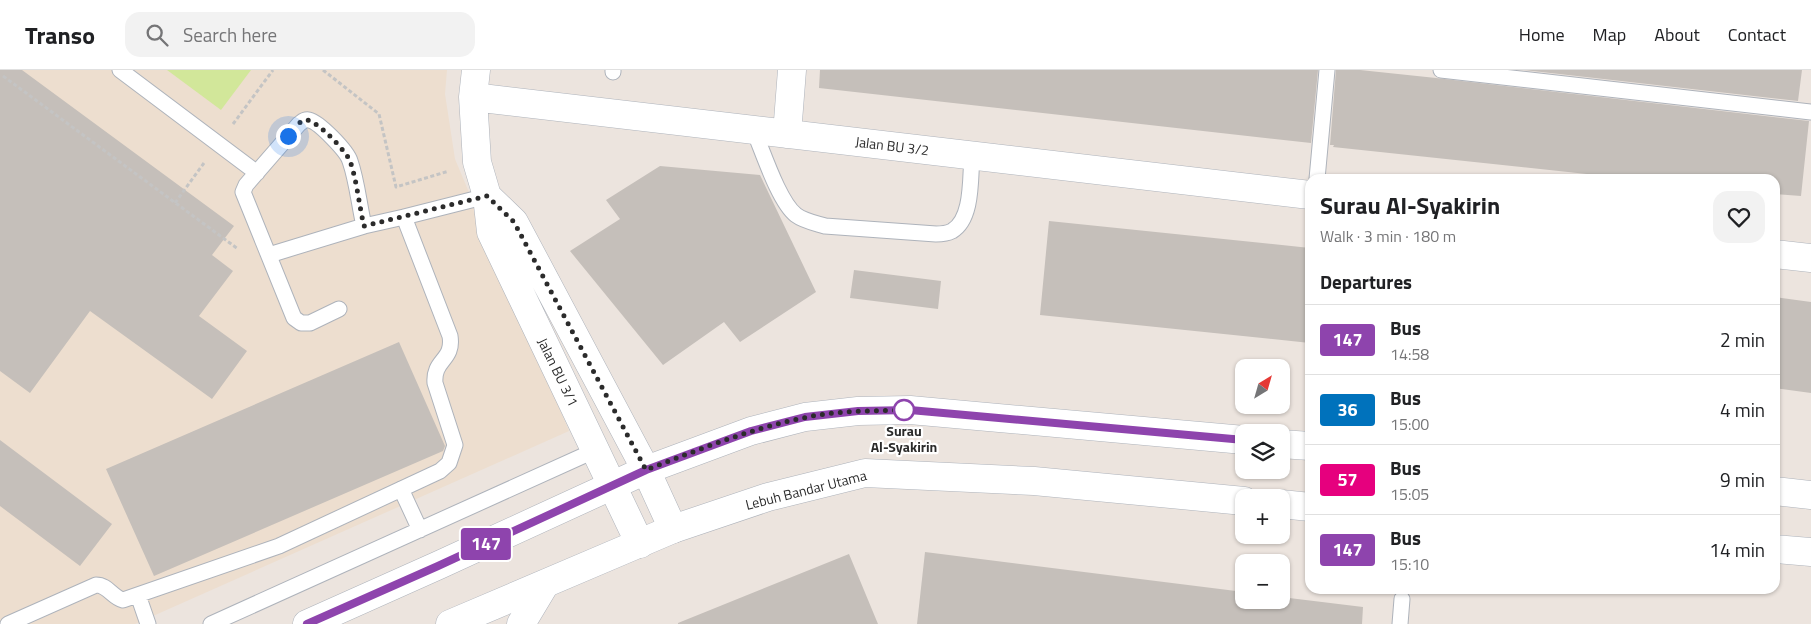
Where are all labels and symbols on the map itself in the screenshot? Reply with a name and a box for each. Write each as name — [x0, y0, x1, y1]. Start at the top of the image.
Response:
your location — [276, 124, 301, 149]
street label: Jalan BU 3/2 — [854, 131, 930, 160]
street label: Jalan BU 3/1 — [533, 334, 584, 410]
north arrow — [1235, 359, 1290, 414]
marker: Surau Al-Syakirin — [893, 399, 915, 421]
place label: Surau Al-Syakirin — [871, 420, 937, 457]
street label: Lebuh Bandar Utama — [743, 464, 869, 515]
line badge: 147 — [457, 528, 515, 560]

